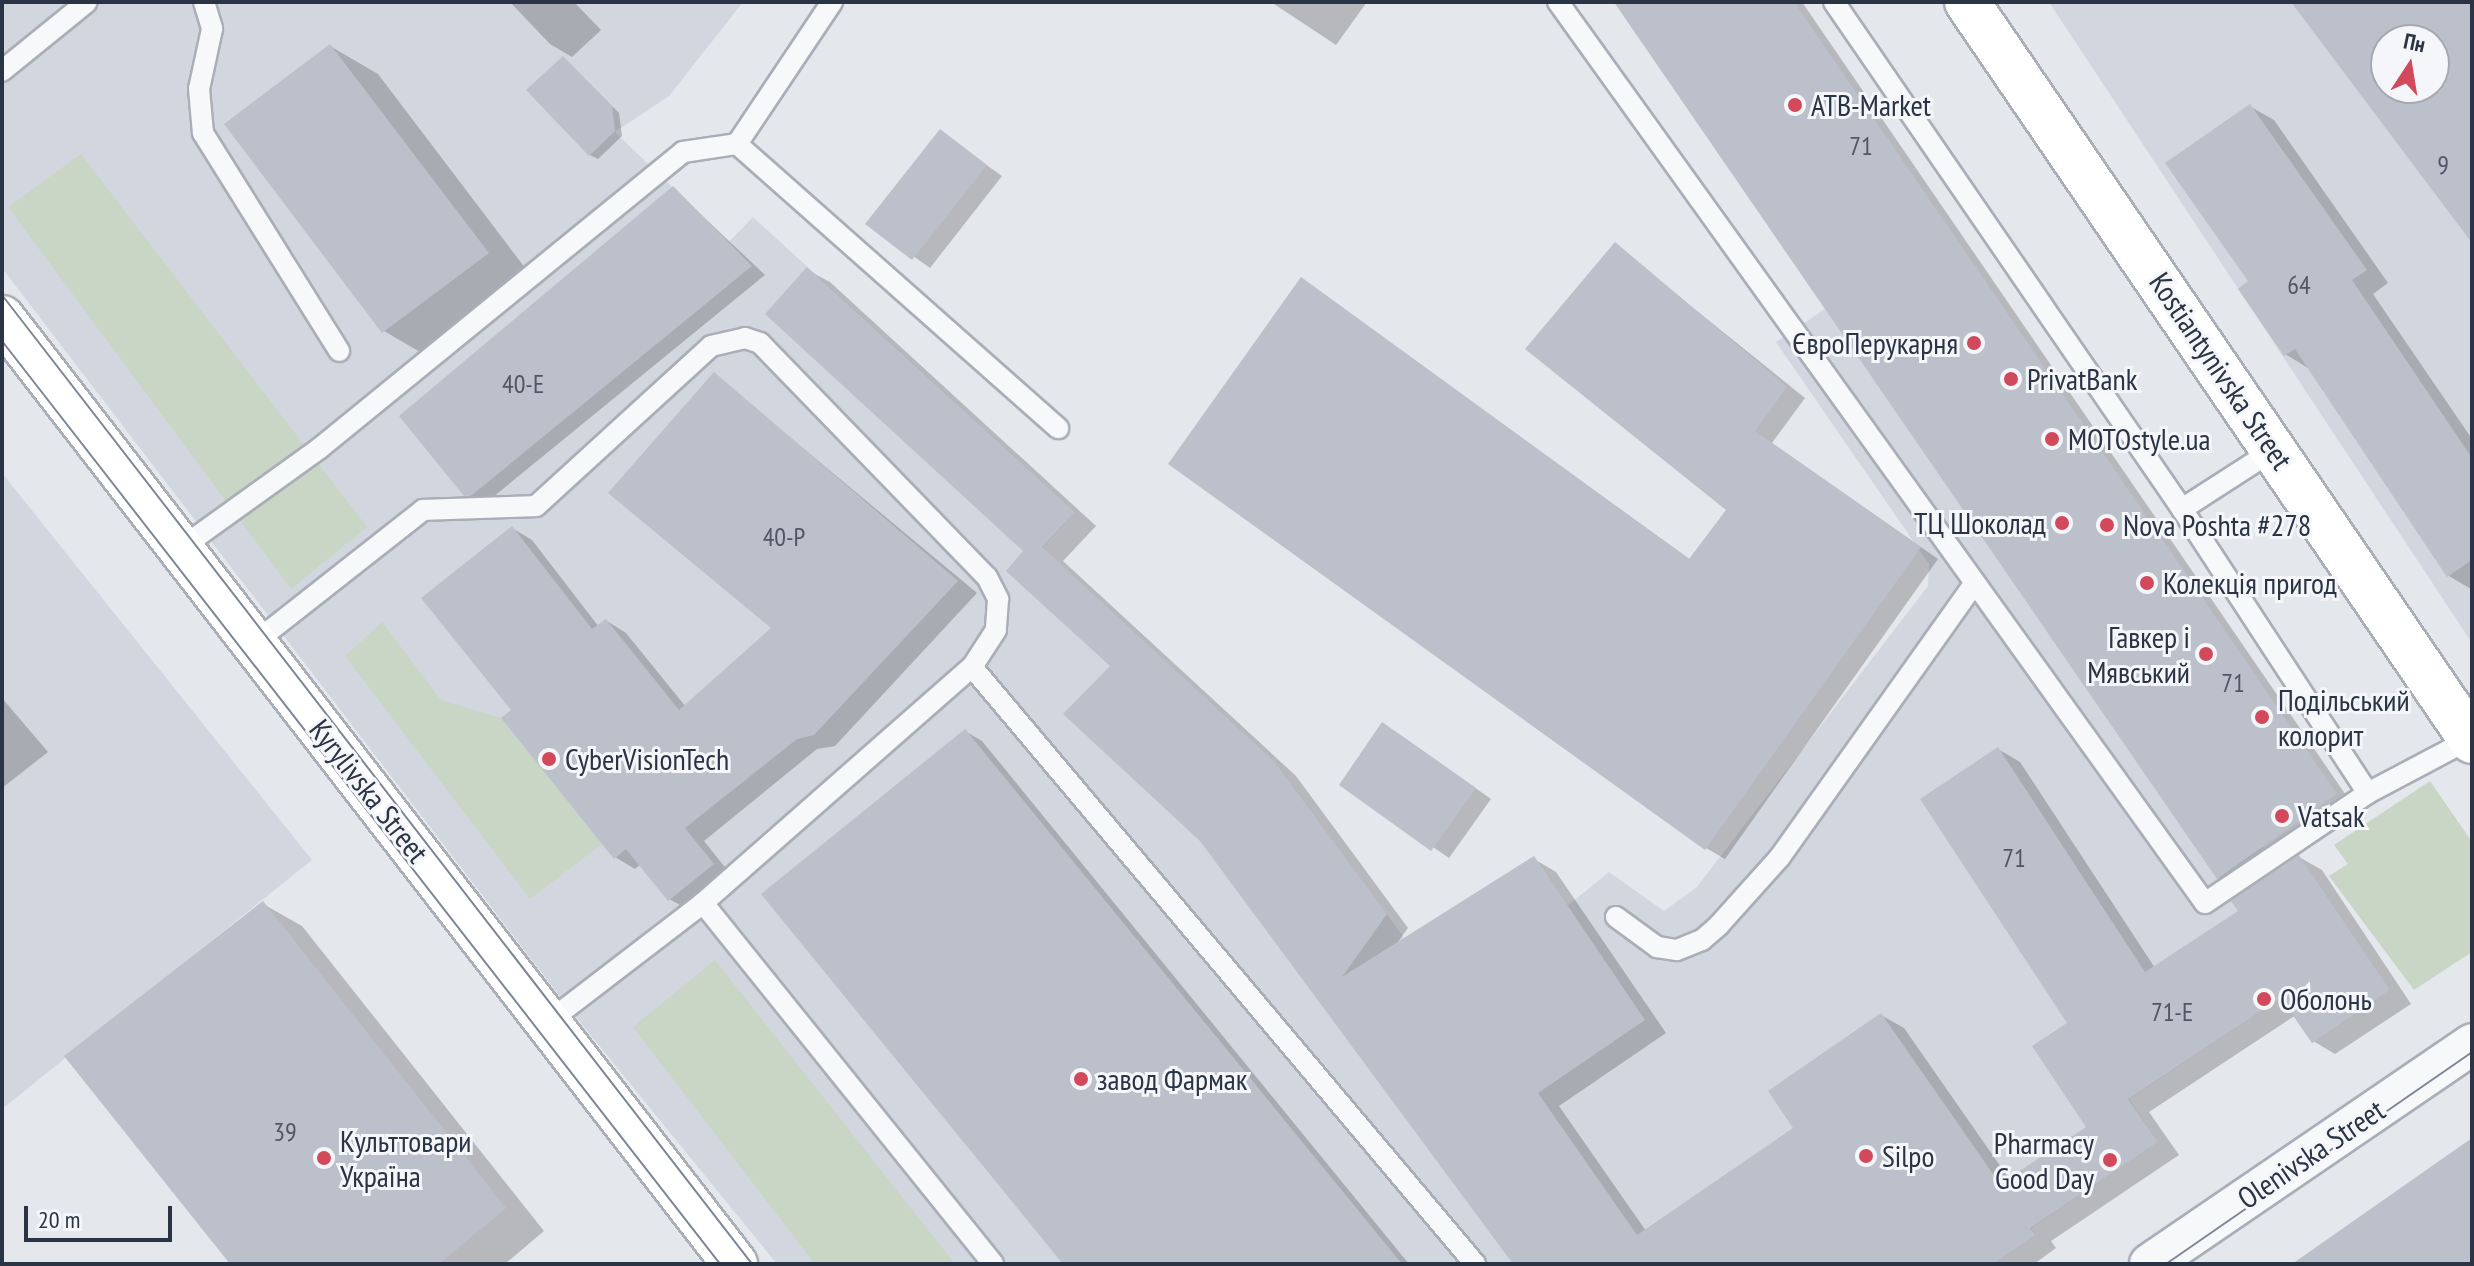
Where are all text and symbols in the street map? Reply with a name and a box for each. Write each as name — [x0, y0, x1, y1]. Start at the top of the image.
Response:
north arrow — [2370, 24, 2450, 104]
text: Пн — [2401, 27, 2428, 58]
place label: ATB-Market — [1811, 87, 1931, 123]
marker: ATB-Market — [1786, 96, 1804, 114]
house number: 71 — [1849, 130, 1873, 162]
house number: 9 — [2437, 149, 2449, 181]
street label: Kostiantynivska Street — [2142, 266, 2300, 476]
house number: 64 — [2287, 269, 2311, 301]
place label: ЄвроПерукарня — [1792, 325, 1958, 361]
marker: ЄвроПерукарня — [1965, 334, 1983, 352]
place label: PrivatBank — [2027, 361, 2137, 397]
house number: 40-Е — [502, 368, 544, 400]
marker: PrivatBank — [2002, 370, 2020, 388]
place label: MOTOstyle.ua — [2068, 421, 2210, 457]
marker: MOTOstyle.ua — [2043, 430, 2061, 448]
place label: ТЦ Шоколад — [1914, 505, 2046, 541]
place label: Nova Poshta #278 — [2123, 507, 2311, 543]
marker: ТЦ Шоколад — [2053, 514, 2071, 532]
marker: Nova Poshta #278 — [2098, 516, 2116, 534]
house number: 40-Р — [763, 521, 805, 553]
place label: Колекція пригод — [2163, 565, 2337, 601]
marker: Колекція пригод — [2138, 574, 2156, 592]
place label: Гавкер і Мявський — [2087, 619, 2190, 690]
marker: Гавкер і Мявський — [2197, 645, 2215, 663]
house number: 71 — [2221, 667, 2245, 699]
place label: Подільський колорит — [2278, 682, 2410, 752]
marker: Подільський колорит — [2253, 708, 2271, 726]
street label: Kyrylivska Street — [302, 712, 436, 870]
place label: CyberVisionTech — [565, 741, 729, 777]
marker: CyberVisionTech — [540, 750, 558, 768]
place label: Vatsak — [2298, 798, 2365, 834]
marker: Vatsak — [2273, 807, 2291, 825]
house number: 71 — [2002, 842, 2026, 874]
place label: Оболонь — [2280, 981, 2372, 1017]
marker: Оболонь — [2255, 990, 2273, 1008]
house number: 71-Е — [2151, 996, 2193, 1028]
place label: завод Фармак — [1097, 1061, 1247, 1097]
marker: завод Фармак — [1072, 1070, 1090, 1088]
street label: Olenivska Street — [2231, 1092, 2391, 1216]
house number: 39 — [273, 1116, 297, 1148]
place label: Культтовари Україна — [340, 1123, 471, 1194]
place label: Pharmacy Good Day — [1994, 1125, 2094, 1196]
place label: Silpo — [1882, 1138, 1934, 1174]
marker: Silpo — [1857, 1147, 1875, 1165]
marker: Культтовари Україна — [315, 1149, 333, 1167]
marker: Pharmacy Good Day — [2101, 1151, 2119, 1169]
scale bar — [28, 1190, 176, 1240]
text: 20 m — [38, 1204, 80, 1235]

